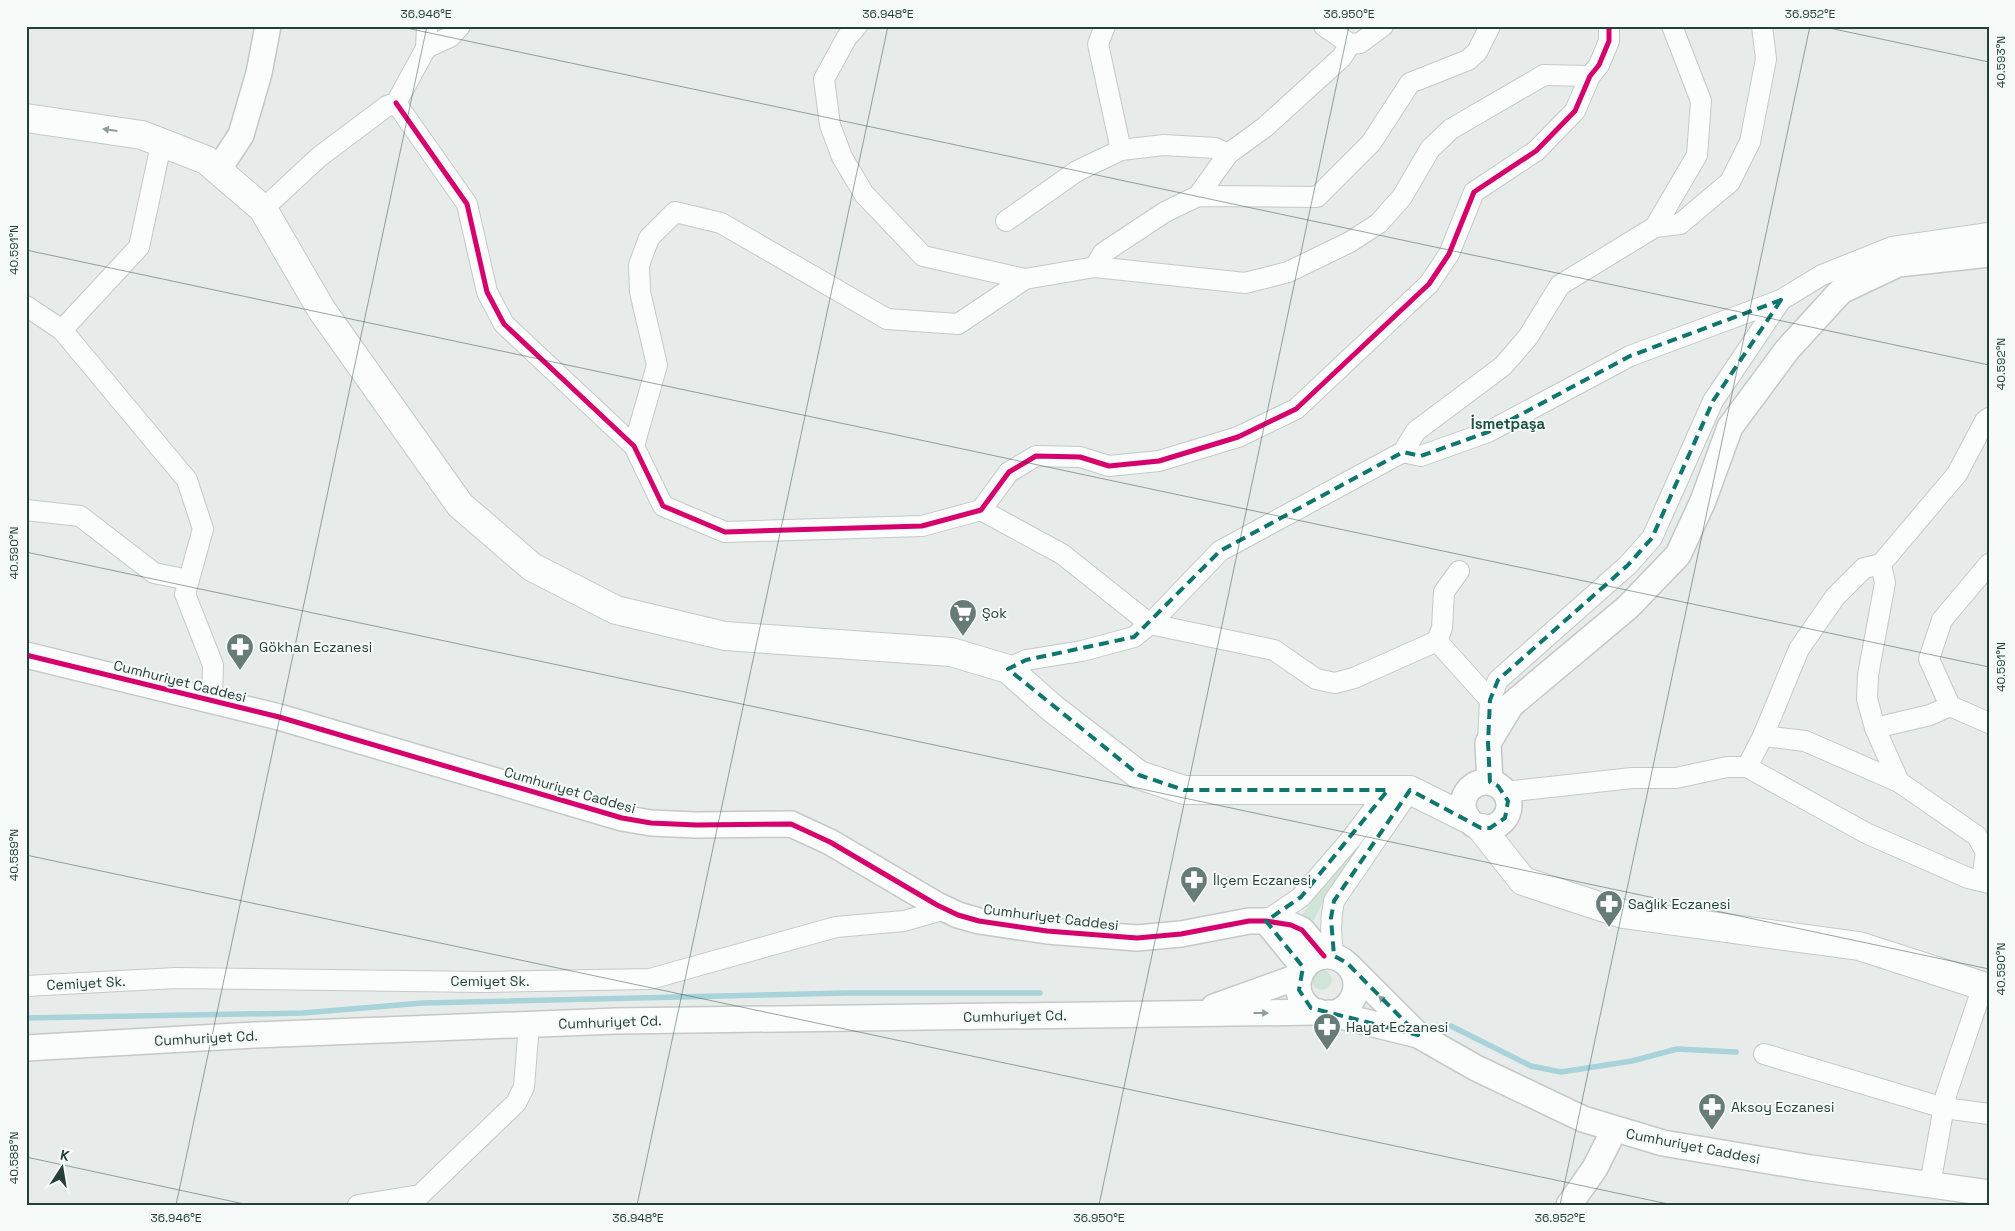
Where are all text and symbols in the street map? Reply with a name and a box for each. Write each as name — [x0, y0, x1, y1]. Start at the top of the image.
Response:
text: 36.946°E — [400, 6, 452, 22]
text: 36.948°E — [862, 6, 914, 22]
text: 36.950°E — [1323, 6, 1375, 22]
text: 36.952°E — [1785, 6, 1836, 22]
text: 40.593°N — [1993, 36, 2009, 88]
one-way arrow — [102, 126, 118, 134]
text: 40.591°N — [6, 225, 22, 275]
text: 40.592°N — [1993, 338, 2009, 390]
district label: İsmetpaşa — [1471, 414, 1546, 433]
text: 40.590°N — [6, 527, 22, 579]
supermarket icon: Şok — [948, 598, 978, 637]
place label: Şok — [982, 604, 1007, 622]
pharmacy icon: Gökhan Eczanesi — [225, 632, 255, 671]
place label: Gökhan Eczanesi — [259, 638, 372, 656]
text: 40.591°N — [1993, 642, 2009, 692]
street label: Cumhuriyet Caddesi — [112, 656, 248, 706]
street label: Cumhuriyet Caddesi — [502, 763, 638, 817]
text: 40.589°N — [6, 829, 22, 881]
pharmacy icon: İlçem Eczanesi — [1179, 865, 1209, 904]
place label: İlçem Eczanesi — [1213, 871, 1311, 889]
pharmacy icon: Sağlık Eczanesi — [1594, 889, 1624, 928]
place label: Sağlık Eczanesi — [1628, 895, 1730, 913]
street label: Cumhuriyet Caddesi — [982, 900, 1120, 934]
text: 40.590°N — [1993, 943, 2009, 995]
street label: Cemiyet Sk. — [46, 972, 126, 994]
street label: Cemiyet Sk. — [450, 972, 530, 990]
one-way arrow — [1378, 995, 1390, 1007]
street label: Cumhuriyet Cd. — [963, 1006, 1067, 1026]
one-way arrow — [1253, 1009, 1269, 1017]
street label: Cumhuriyet Cd. — [558, 1011, 662, 1033]
pharmacy icon: Hayat Eczanesi — [1312, 1012, 1342, 1051]
place label: Hayat Eczanesi — [1346, 1018, 1448, 1036]
street label: Cumhuriyet Cd. — [154, 1026, 258, 1050]
pharmacy icon: Aksoy Eczanesi — [1697, 1092, 1727, 1131]
place label: Aksoy Eczanesi — [1731, 1098, 1834, 1116]
street label: Cumhuriyet Caddesi — [1625, 1124, 1761, 1168]
text: 40.588°N — [6, 1132, 22, 1184]
north arrow — [38, 1144, 88, 1194]
text: K — [59, 1146, 71, 1165]
text: 36.946°E — [150, 1210, 202, 1226]
text: 36.948°E — [612, 1210, 664, 1226]
text: 36.950°E — [1073, 1210, 1125, 1226]
text: 36.952°E — [1535, 1210, 1586, 1226]

